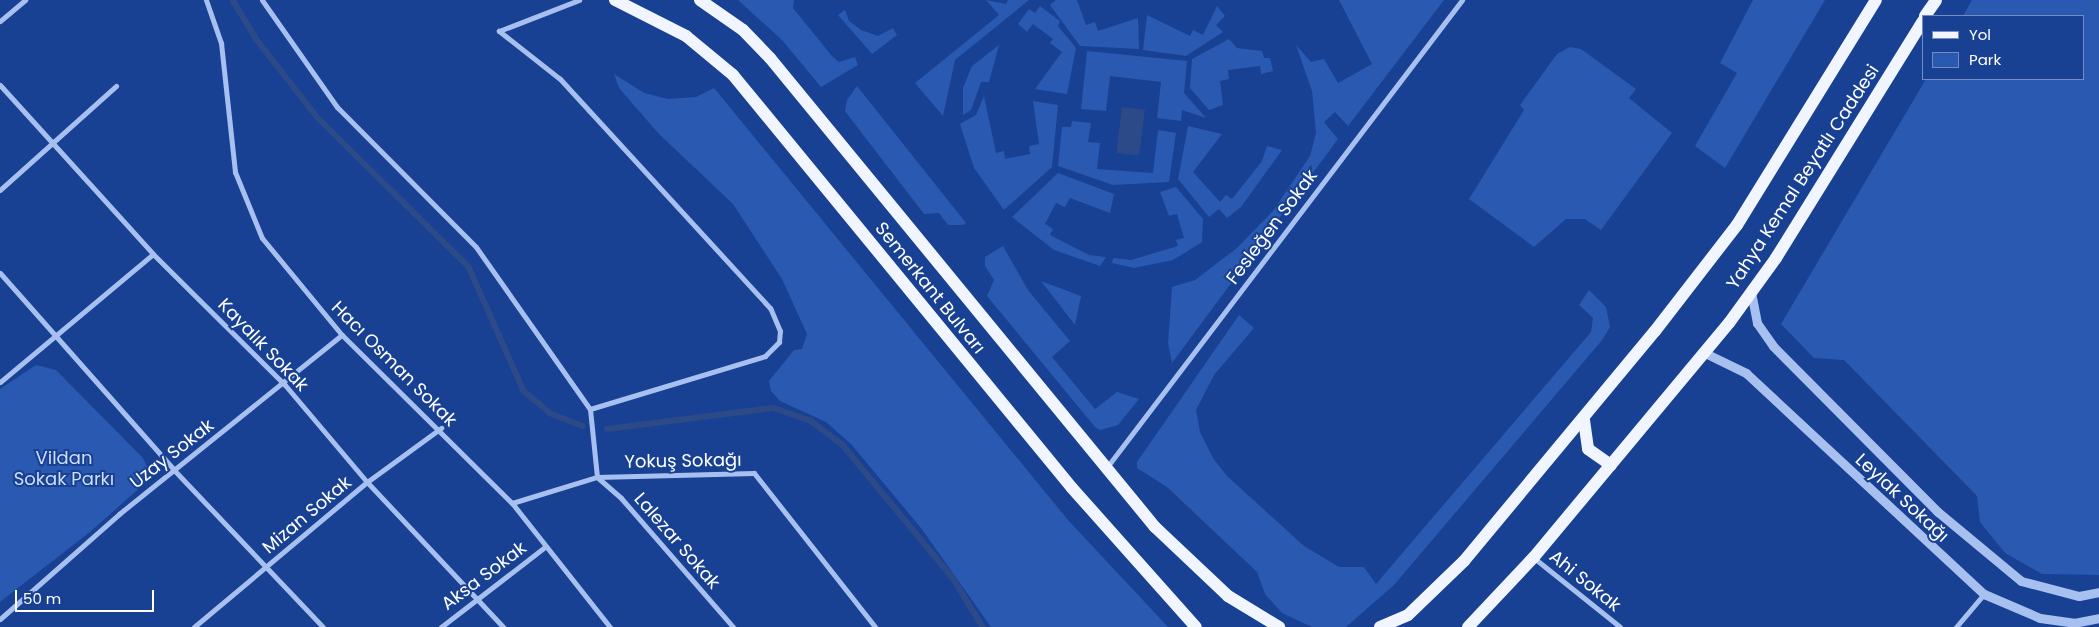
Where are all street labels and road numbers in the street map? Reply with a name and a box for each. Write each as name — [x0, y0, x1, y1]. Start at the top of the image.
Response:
street label: Yahya Kemal Beyatlı Caddesi — [1722, 61, 1884, 293]
street label: Fesleğen Sokak — [1222, 166, 1322, 288]
street label: Semerkant Bulvarı — [870, 218, 990, 358]
street label: Kayalık Sokak — [213, 294, 313, 396]
street label: Hacı Osman Sokak — [327, 297, 461, 431]
street label: Uzay Sokak — [126, 415, 218, 493]
street label: Yokuş Sokağı — [624, 449, 742, 473]
street label: Leylak Sokağı — [1851, 449, 1953, 547]
street label: Mizan Sokak — [258, 472, 356, 558]
street label: Lalezar Sokak — [629, 489, 725, 593]
street label: Aksa Sokak — [437, 537, 531, 615]
street label: Ahi Sokak — [1545, 546, 1625, 616]

